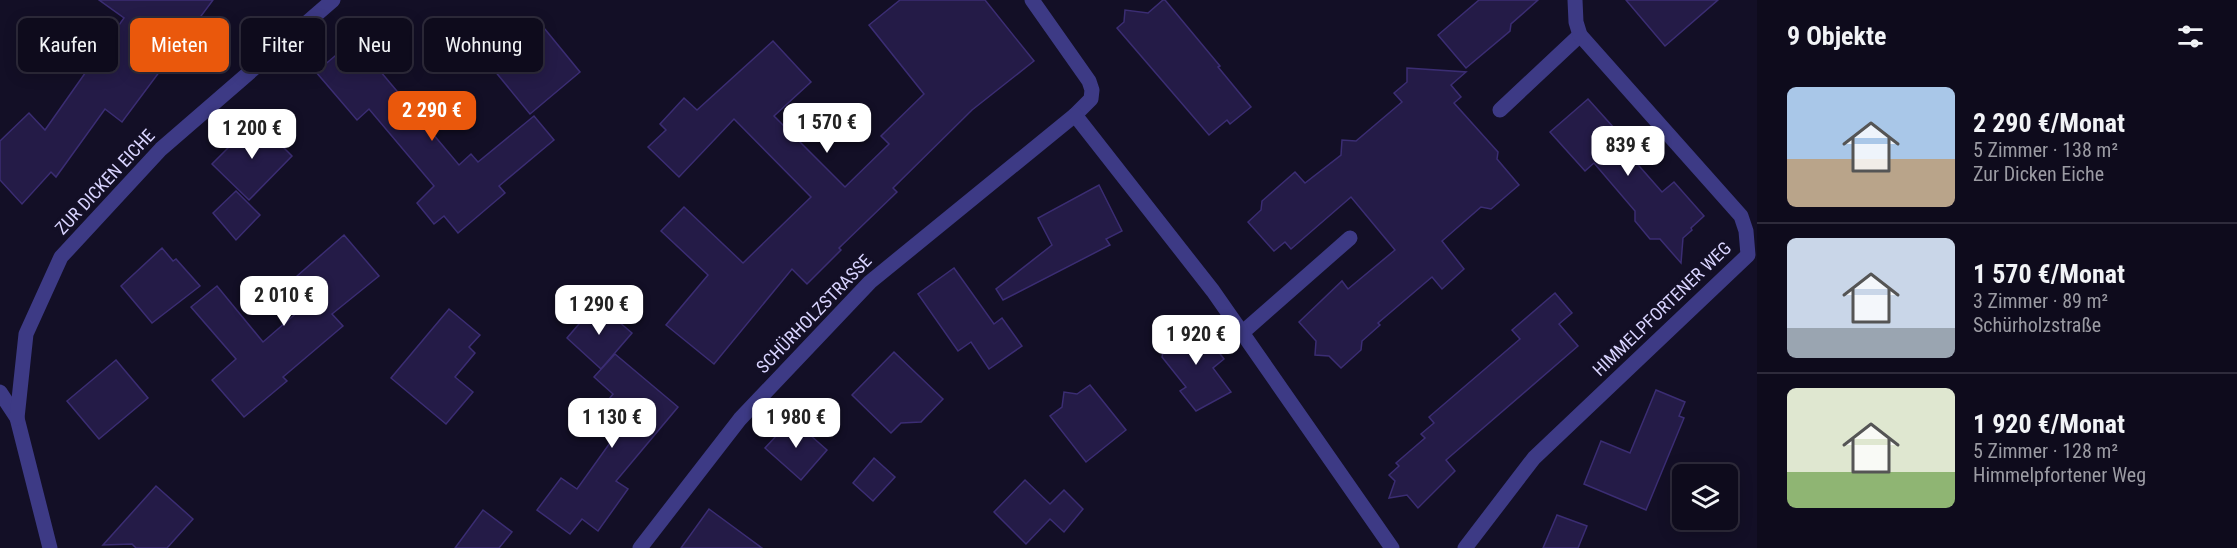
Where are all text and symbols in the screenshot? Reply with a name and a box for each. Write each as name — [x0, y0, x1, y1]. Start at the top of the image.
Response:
chip: Kaufen — [18, 18, 118, 72]
chip: Mieten — [130, 18, 229, 72]
chip: Filter — [241, 18, 325, 72]
chip: Neu — [337, 18, 412, 72]
chip: Wohnung — [424, 18, 543, 72]
icon: filters — [2174, 20, 2207, 53]
text: 9 Objekte — [1787, 21, 1886, 51]
pin: 2 290 € — [377, 91, 487, 142]
text: 2 290 € — [402, 98, 462, 122]
pin: 1 570 € — [772, 103, 882, 154]
text: 2 290 €/Monat — [1973, 108, 2125, 138]
pin: 1 200 € — [197, 109, 307, 160]
text: 1 570 € — [797, 110, 857, 134]
icon: home — [1835, 111, 1907, 183]
text: 1 200 € — [222, 116, 282, 140]
street label: ZUR DICKEN EICHE — [51, 125, 159, 239]
pin: 839 € — [1586, 126, 1670, 177]
text: 839 € — [1605, 133, 1651, 157]
text: 5 Zimmer · 138 m² — [1973, 138, 2118, 162]
text: Zur Dicken Eiche — [1973, 162, 2104, 186]
street label: HIMMELPFORTENER WEG — [1588, 237, 1735, 380]
street label: SCHÜRHOLZSTRASSE — [752, 250, 876, 377]
text: 1 570 €/Monat — [1973, 259, 2125, 289]
icon: home — [1835, 262, 1907, 334]
pin: 2 010 € — [229, 276, 339, 327]
text: 2 010 € — [254, 283, 314, 307]
pin: 1 290 € — [544, 285, 654, 336]
text: 3 Zimmer · 89 m² — [1973, 289, 2108, 313]
text: 1 290 € — [569, 292, 629, 316]
text: Schürholzstraße — [1973, 313, 2101, 337]
pin: 1 920 € — [1141, 315, 1251, 366]
text: 1 920 € — [1166, 322, 1226, 346]
pin: 1 130 € — [557, 398, 667, 449]
pin: 1 980 € — [741, 398, 851, 449]
text: 1 130 € — [582, 405, 642, 429]
text: 1 980 € — [766, 405, 826, 429]
text: 1 920 €/Monat — [1973, 409, 2125, 439]
icon: home — [1835, 412, 1907, 484]
text: 5 Zimmer · 128 m² — [1973, 439, 2118, 463]
text: Himmelpfortener Weg — [1973, 463, 2146, 487]
map controls — [1672, 464, 1738, 530]
button: layers — [1672, 464, 1738, 530]

